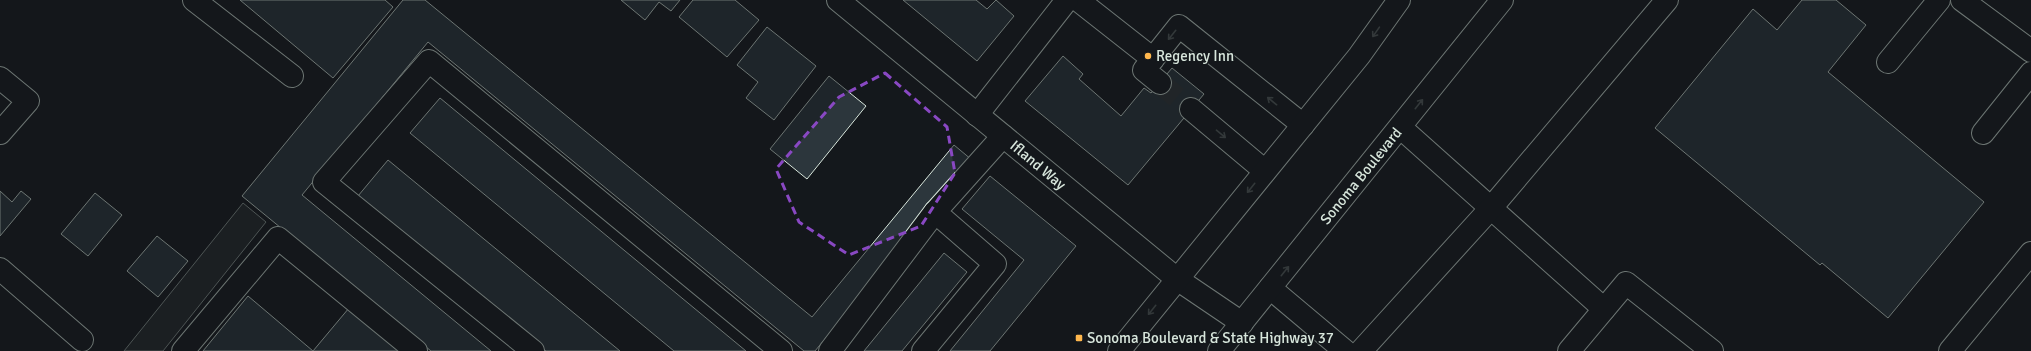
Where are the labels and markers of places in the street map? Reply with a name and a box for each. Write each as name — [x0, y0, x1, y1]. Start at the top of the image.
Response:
place label: Regency Inn — [1156, 47, 1234, 65]
marker: Regency Inn — [1143, 51, 1153, 61]
place label: Sonoma Boulevard & State Highway 37 — [1087, 329, 1334, 347]
marker: Sonoma Boulevard & State Highway 37 — [1074, 333, 1084, 343]

